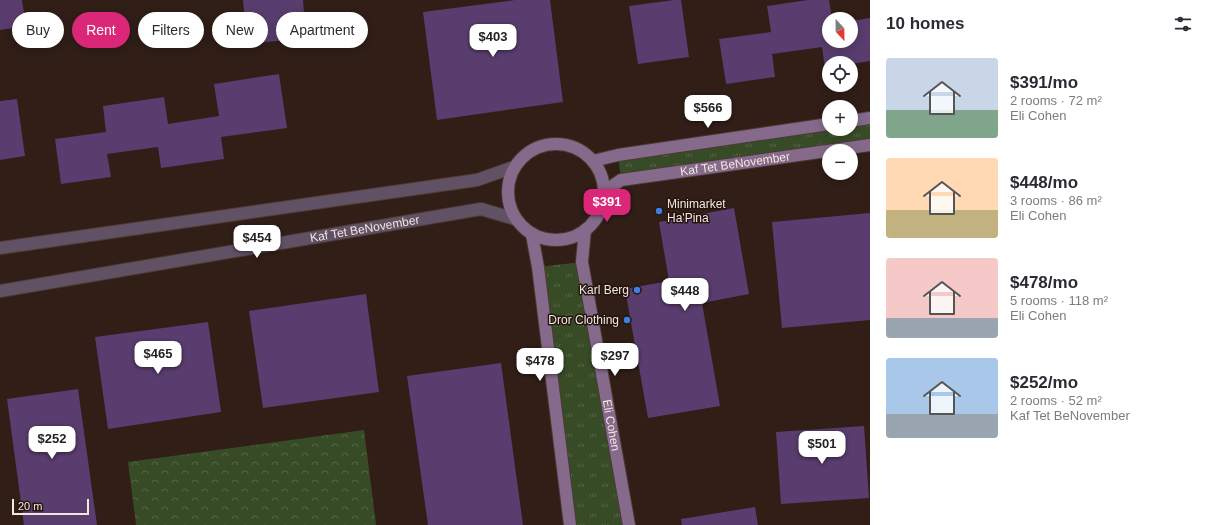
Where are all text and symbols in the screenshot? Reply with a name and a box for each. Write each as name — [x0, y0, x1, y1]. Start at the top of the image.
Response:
chip: Buy — [12, 12, 64, 48]
chip: Rent — [72, 12, 130, 48]
chip: Filters — [138, 12, 204, 48]
chip: New — [212, 12, 268, 48]
chip: Apartment — [276, 12, 368, 48]
north arrow — [822, 12, 858, 48]
map controls — [822, 12, 858, 180]
icon: filters — [1172, 13, 1194, 35]
text: 10 homes — [886, 14, 964, 33]
pin: $403 — [469, 24, 517, 58]
text: $403 — [479, 29, 507, 44]
button: locate — [822, 56, 858, 92]
text: $391/mo — [1010, 73, 1078, 92]
icon: home — [918, 74, 966, 122]
text: 2 rooms · 72 m² — [1010, 93, 1102, 108]
pin: $566 — [684, 95, 732, 129]
text: $566 — [694, 100, 722, 115]
button: + — [822, 100, 858, 136]
text: Eli Cohen — [1010, 108, 1066, 123]
button: − — [822, 144, 858, 180]
street label: Kaf Tet BeNovember — [679, 149, 791, 179]
text: $448/mo — [1010, 173, 1078, 192]
icon: home — [918, 174, 966, 222]
pin: $391 — [583, 189, 631, 223]
text: 3 rooms · 86 m² — [1010, 193, 1102, 208]
text: $391 — [593, 194, 621, 209]
place label: Minimarket Ha'Pina — [667, 197, 726, 225]
marker: Minimarket Ha'Pina — [654, 206, 664, 216]
text: Eli Cohen — [1010, 208, 1066, 223]
street label: Kaf Tet BeNovember — [309, 213, 420, 245]
pin: $454 — [233, 225, 281, 259]
text: $454 — [243, 230, 271, 245]
text: $478/mo — [1010, 273, 1078, 292]
icon: home — [918, 274, 966, 322]
pin: $448 — [661, 278, 709, 312]
place label: Karl Berg — [579, 283, 629, 297]
text: $448 — [671, 283, 699, 298]
marker: Karl Berg — [632, 285, 642, 295]
text: 5 rooms · 118 m² — [1010, 293, 1108, 308]
text: Eli Cohen — [1010, 308, 1066, 323]
place label: Dror Clothing — [548, 313, 619, 327]
marker: Dror Clothing — [622, 315, 632, 325]
pin: $465 — [134, 341, 182, 375]
pin: $297 — [591, 343, 639, 377]
text: $465 — [144, 346, 172, 361]
pin: $478 — [516, 348, 564, 382]
text: $297 — [601, 348, 629, 363]
text: $478 — [526, 353, 554, 368]
text: $252/mo — [1010, 373, 1078, 392]
icon: home — [918, 374, 966, 422]
text: 2 rooms · 52 m² — [1010, 393, 1102, 408]
street label: Eli Cohen — [600, 398, 623, 452]
text: Kaf Tet BeNovember — [1010, 408, 1130, 423]
pin: $252 — [28, 426, 76, 460]
text: $252 — [38, 431, 66, 446]
pin: $501 — [798, 431, 846, 465]
text: $501 — [808, 436, 836, 451]
scale bar — [12, 497, 89, 516]
text: 20 m — [18, 500, 42, 512]

